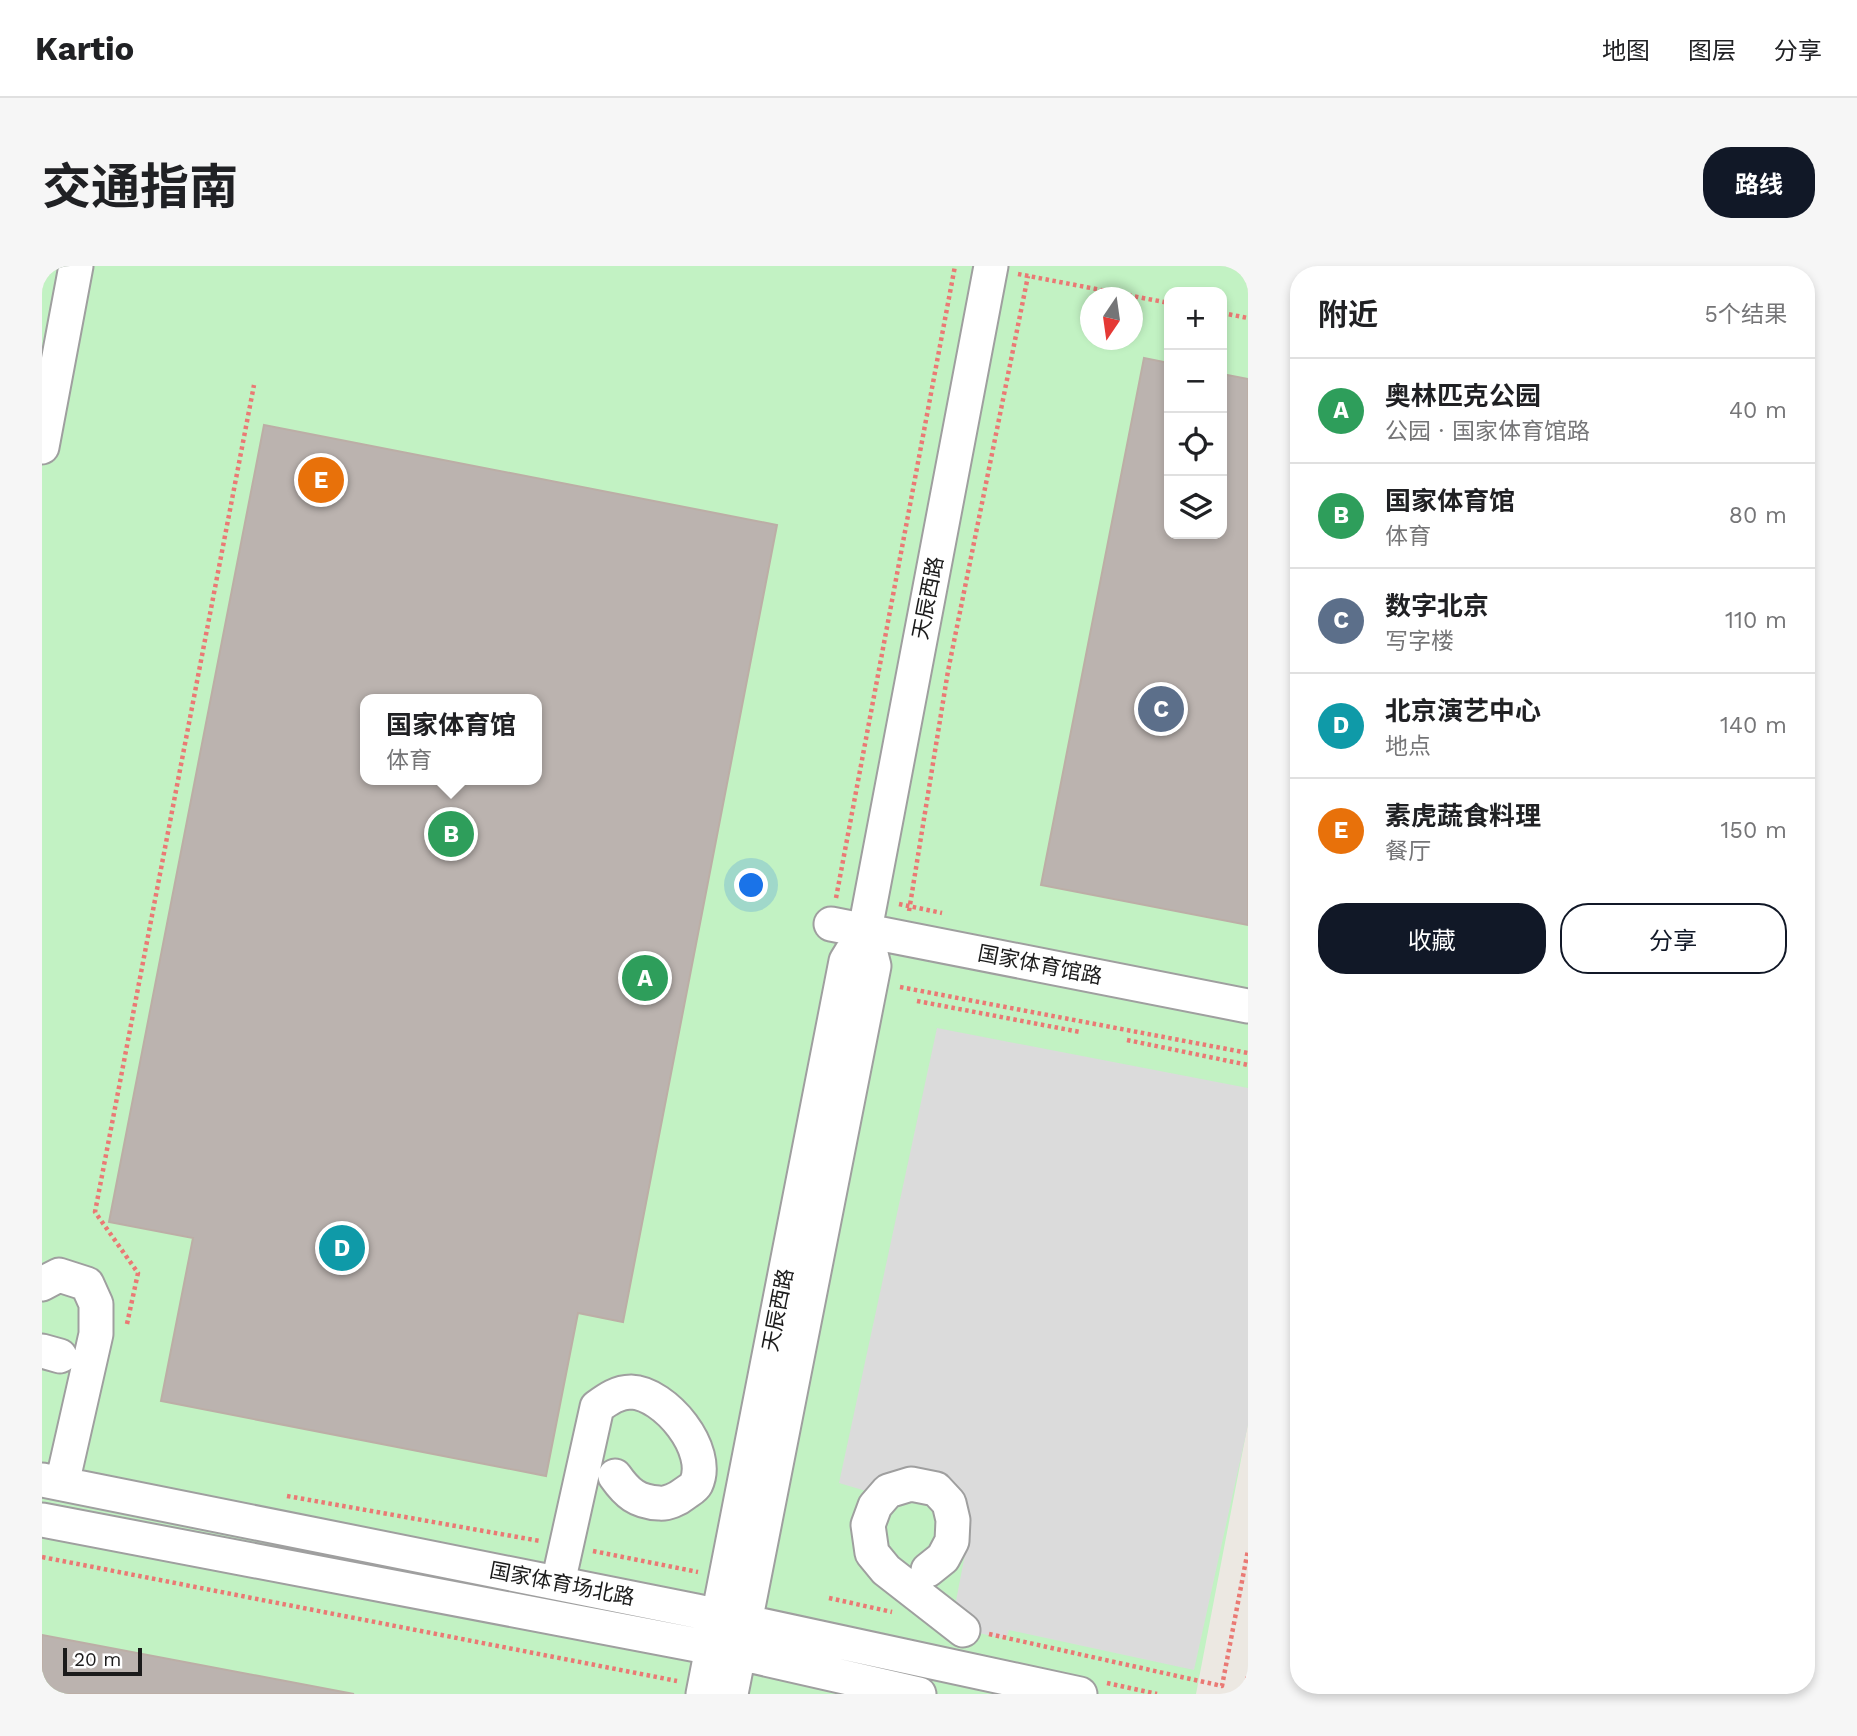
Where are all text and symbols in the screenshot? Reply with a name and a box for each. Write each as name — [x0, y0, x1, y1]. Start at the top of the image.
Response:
text: Kartio — [35, 29, 134, 68]
text: 地图 — [1602, 37, 1650, 65]
text: 图层 — [1688, 37, 1736, 65]
text: 分享 — [1774, 37, 1822, 65]
button: 路线 — [1703, 147, 1815, 218]
text: 交通指南 — [42, 158, 238, 216]
north arrow — [1080, 287, 1143, 350]
map controls — [1164, 287, 1227, 539]
button: + — [1164, 287, 1227, 350]
text: 附近 — [1318, 297, 1378, 332]
text: 5个结果 — [1705, 301, 1787, 328]
button: − — [1164, 350, 1227, 413]
text: 奥林匹克公园 — [1385, 381, 1541, 411]
text: A — [1333, 397, 1349, 424]
text: 40 m — [1729, 397, 1787, 424]
button: locate — [1164, 413, 1227, 476]
text: 公园 · 国家体育馆路 — [1385, 418, 1590, 445]
pin: E — [298, 454, 344, 506]
button: layers — [1164, 476, 1227, 539]
text: 国家体育馆 — [1385, 486, 1515, 516]
text: B — [1333, 502, 1349, 529]
text: 80 m — [1729, 502, 1787, 529]
text: 体育 — [1385, 523, 1431, 550]
street label: 天辰西路 — [907, 554, 948, 642]
text: 数字北京 — [1385, 591, 1489, 621]
text: C — [1333, 607, 1349, 634]
text: 110 m — [1725, 607, 1787, 634]
text: 写字楼 — [1385, 628, 1454, 655]
pin: C — [1138, 683, 1184, 735]
popup — [360, 694, 542, 785]
text: 北京演艺中心 — [1385, 696, 1541, 726]
text: 国家体育馆 — [386, 710, 516, 740]
text: D — [1333, 712, 1349, 739]
text: 140 m — [1720, 712, 1787, 739]
text: 地点 — [1385, 733, 1431, 760]
text: 体育 — [386, 747, 432, 774]
text: 素虎蔬食料理 — [1385, 801, 1541, 831]
pin: B — [428, 808, 474, 860]
text: E — [1334, 817, 1348, 844]
text: 150 m — [1721, 817, 1787, 844]
text: 餐厅 — [1385, 838, 1431, 865]
your location — [734, 868, 768, 902]
button: 收藏 — [1318, 903, 1546, 974]
button: 分享 — [1560, 903, 1787, 974]
street label: 国家体育馆路 — [976, 940, 1104, 989]
pin: A — [622, 952, 668, 1004]
pin: D — [319, 1222, 365, 1274]
street label: 天辰西路 — [757, 1266, 798, 1354]
street label: 国家体育场北路 — [488, 1557, 637, 1610]
scale bar — [63, 1645, 142, 1677]
text: 20 m — [74, 1648, 121, 1671]

